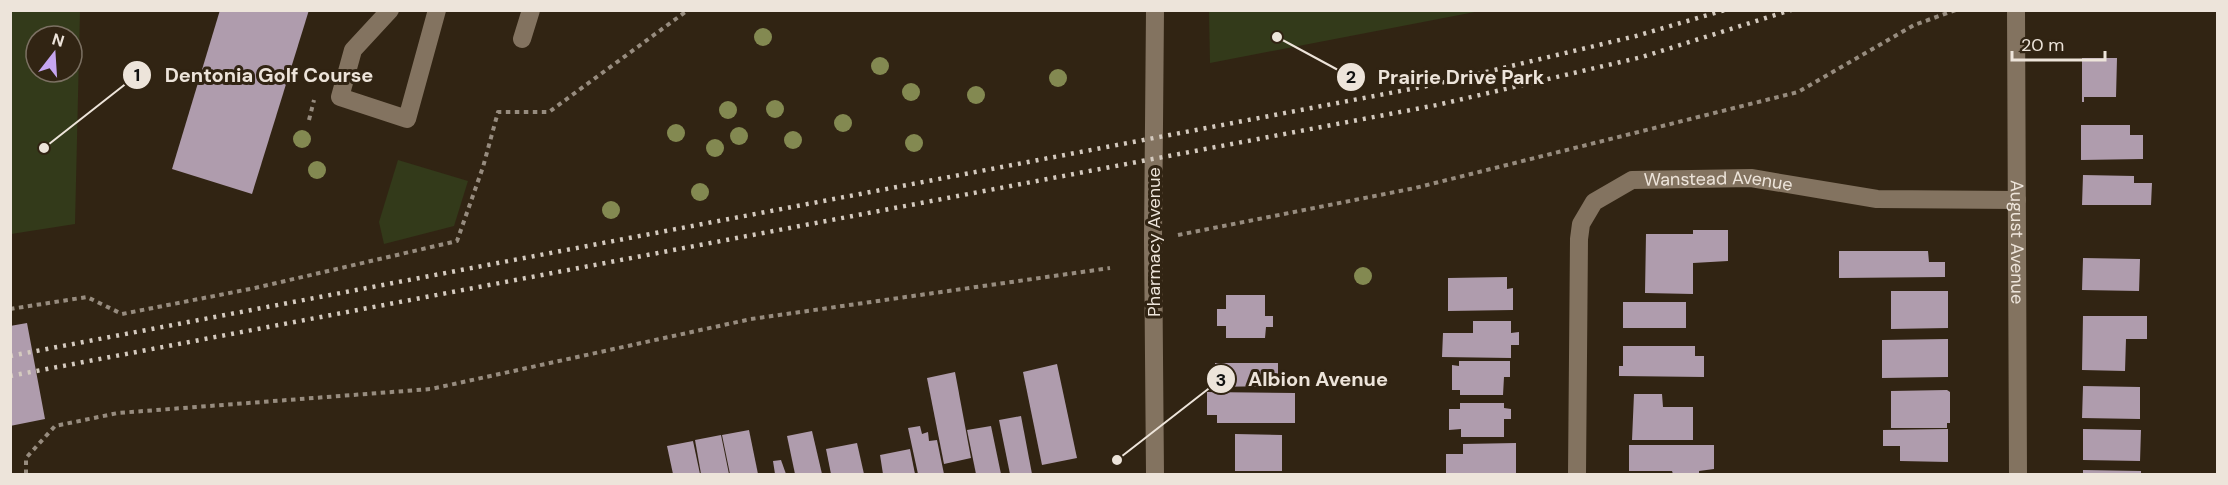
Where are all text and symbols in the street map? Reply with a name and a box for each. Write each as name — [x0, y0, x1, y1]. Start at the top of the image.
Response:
north arrow — [24, 24, 84, 84]
scale bar — [2012, 24, 2105, 62]
text: N — [50, 28, 67, 52]
text: 20 m — [2021, 33, 2064, 57]
callout: Dentonia Golf Course — [122, 56, 385, 94]
callout: Prairie Drive Park — [1336, 58, 1556, 96]
text: Dentonia Golf Course — [165, 62, 373, 88]
text: 1 — [134, 63, 140, 87]
text: Prairie Drive Park — [1378, 64, 1545, 90]
text: 2 — [1346, 65, 1356, 89]
street label: Wanstead Avenue — [1643, 166, 1795, 197]
street label: Pharmacy Avenue — [1142, 167, 1166, 317]
street label: August Avenue — [2005, 180, 2029, 304]
callout: Albion Avenue — [1206, 360, 1400, 398]
text: Albion Avenue — [1248, 366, 1388, 392]
text: 3 — [1216, 368, 1226, 392]

